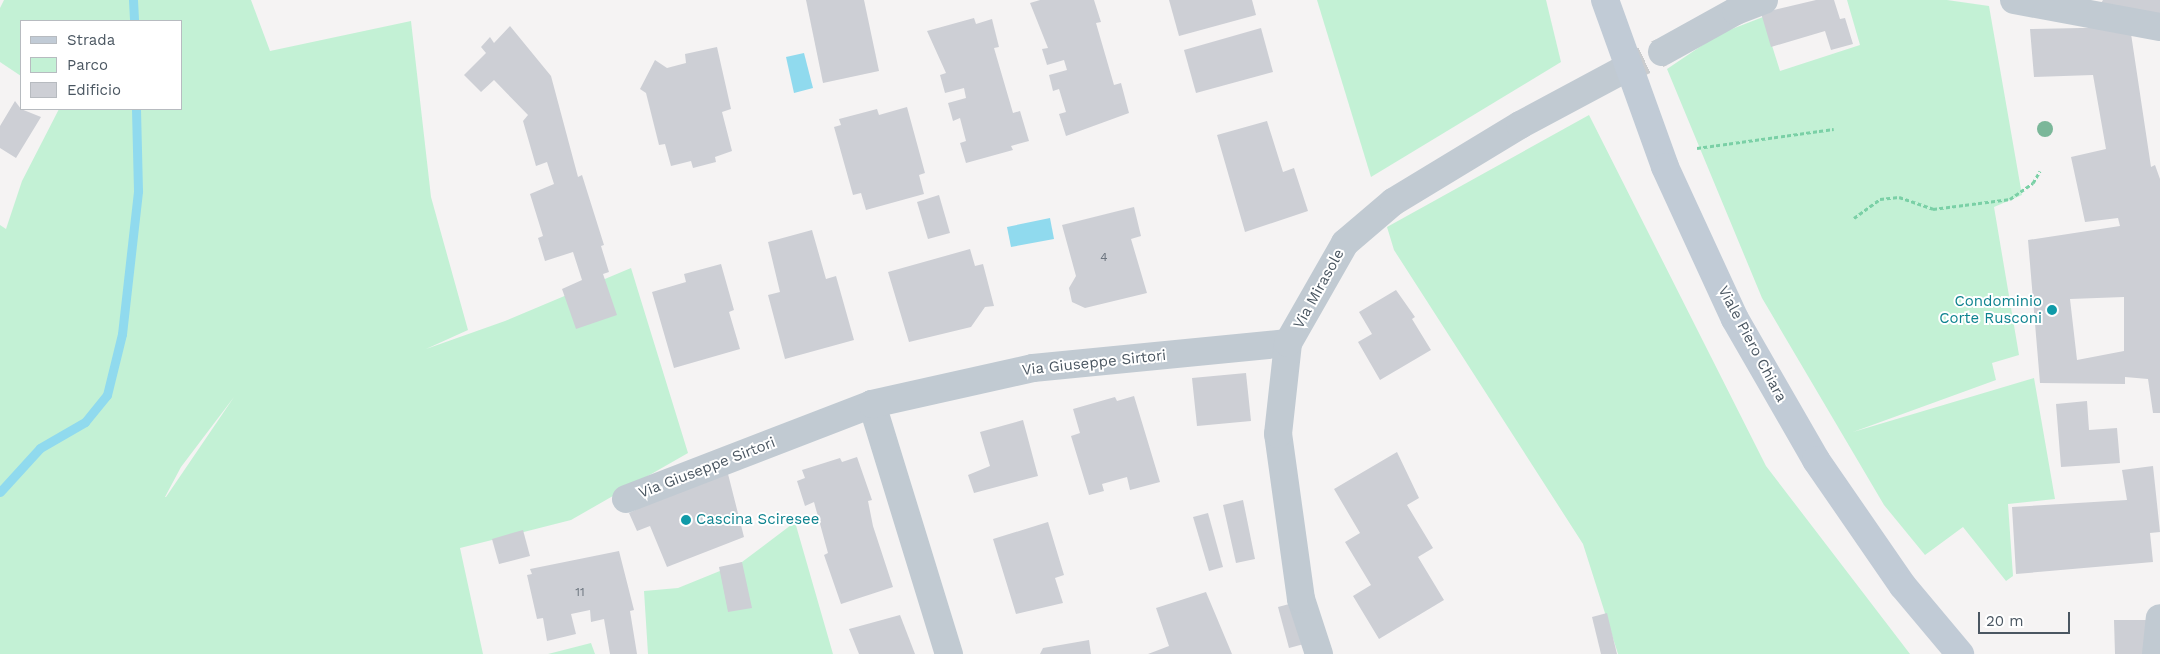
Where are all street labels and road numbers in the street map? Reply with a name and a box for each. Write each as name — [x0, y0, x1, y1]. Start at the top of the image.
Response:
street label: Via Mirasole — [1290, 246, 1348, 332]
street label: Viale Piero Chiara — [1714, 283, 1790, 405]
street label: Via Giuseppe Sirtori — [1021, 346, 1167, 380]
street label: Via Giuseppe Sirtori — [636, 434, 778, 502]

